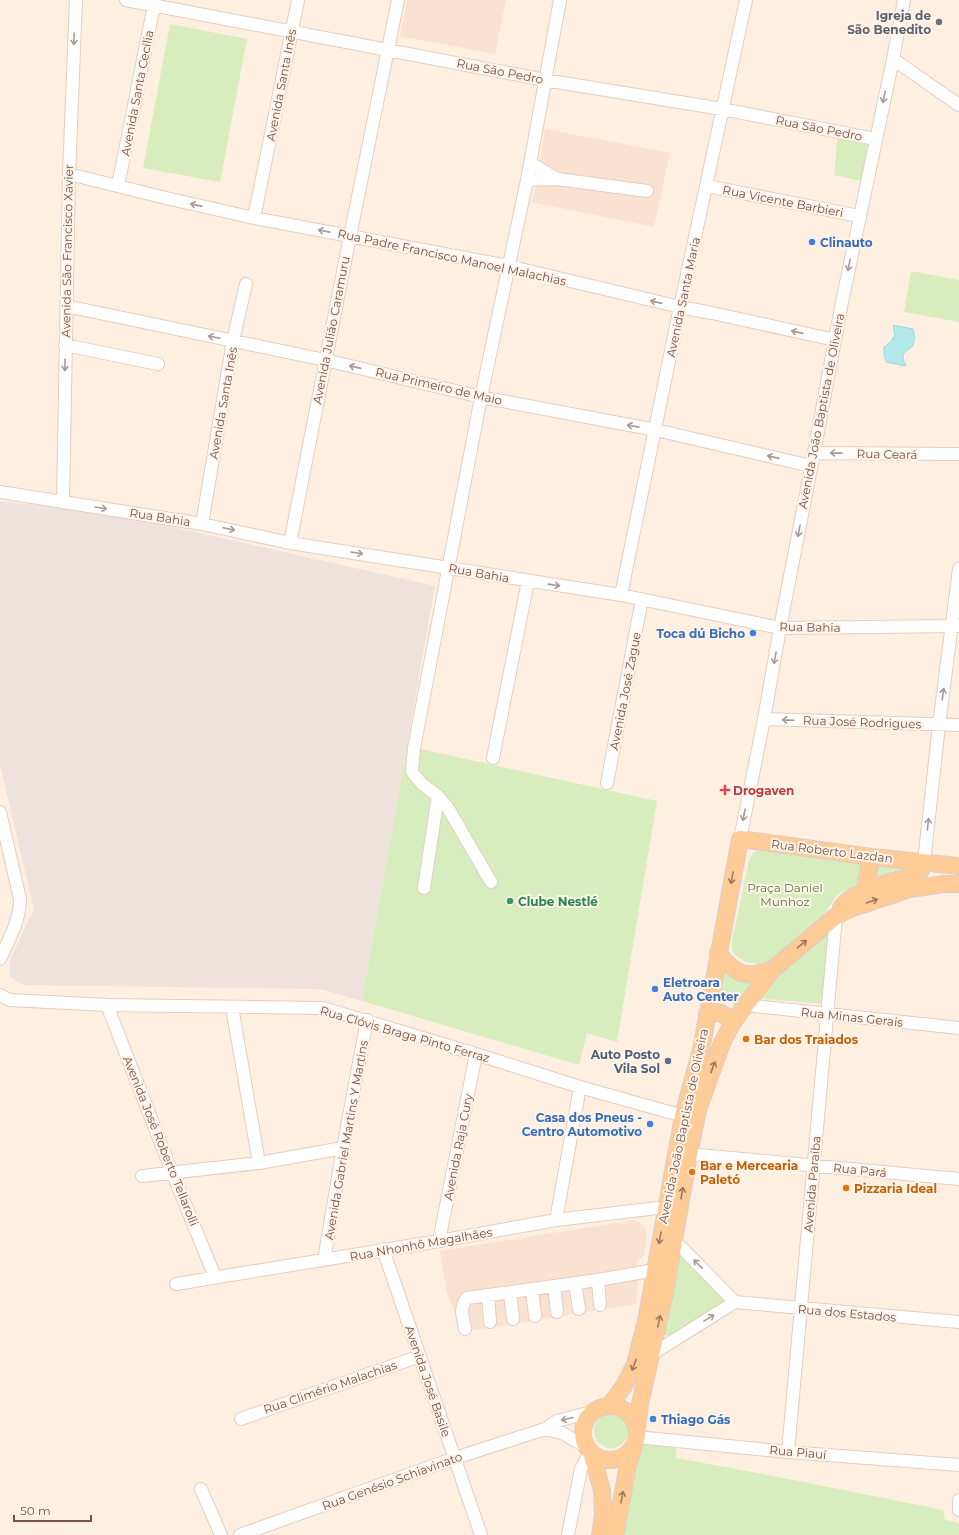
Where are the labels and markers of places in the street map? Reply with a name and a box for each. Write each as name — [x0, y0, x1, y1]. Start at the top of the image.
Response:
place label: Igreja de São Benedito — [847, 8, 931, 37]
marker: Igreja de São Benedito — [934, 17, 944, 27]
place label: Clinauto — [820, 235, 873, 250]
marker: Clinauto — [807, 237, 817, 247]
place label: Toca dú Bicho — [657, 626, 745, 641]
marker: Toca dú Bicho — [748, 628, 758, 638]
place label: Drogaven — [733, 783, 794, 798]
marker: Drogaven — [720, 785, 730, 795]
place label: Clube Nestlé — [518, 894, 598, 909]
marker: Clube Nestlé — [505, 896, 515, 906]
place label: Eletroara Auto Center — [662, 975, 739, 1004]
marker: Eletroara Auto Center — [650, 984, 660, 994]
place label: Bar dos Traiados — [754, 1032, 859, 1047]
marker: Bar dos Traiados — [741, 1034, 751, 1044]
place label: Auto Posto Vila Sol — [590, 1047, 660, 1076]
marker: Auto Posto Vila Sol — [663, 1056, 673, 1066]
place label: Casa dos Pneus - Centro Automotivo — [522, 1110, 642, 1139]
marker: Casa dos Pneus - Centro Automotivo — [645, 1119, 655, 1129]
place label: Bar e Mercearia Paletó — [700, 1158, 798, 1187]
marker: Bar e Mercearia Paletó — [687, 1167, 697, 1177]
place label: Pizzaria Ideal — [854, 1181, 937, 1196]
marker: Pizzaria Ideal — [841, 1183, 851, 1193]
place label: Thiago Gás — [661, 1412, 731, 1427]
marker: Thiago Gás — [648, 1414, 658, 1424]

